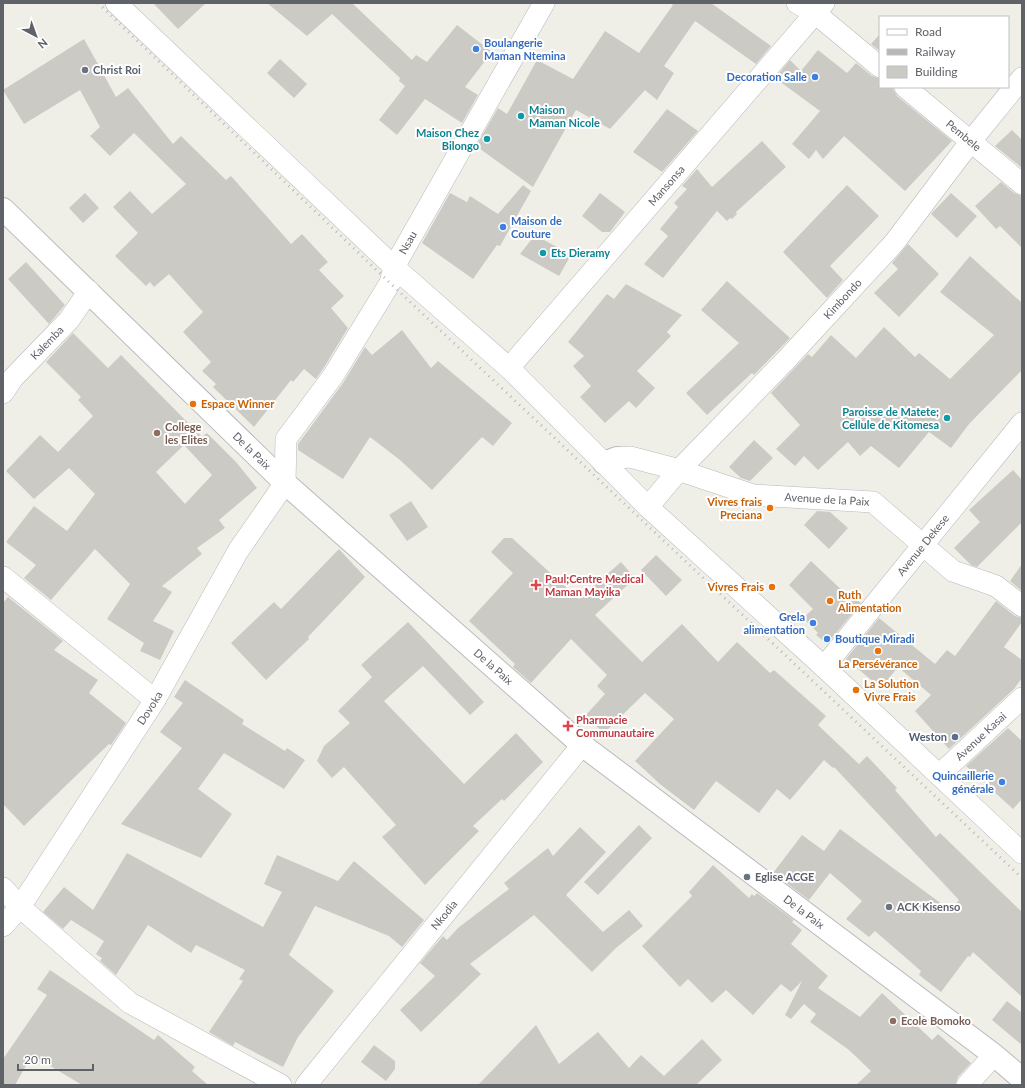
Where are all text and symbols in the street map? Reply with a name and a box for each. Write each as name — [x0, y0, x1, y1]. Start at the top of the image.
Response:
north arrow — [16, 16, 56, 56]
legend — [879, 16, 1009, 88]
text: Road — [915, 24, 942, 39]
text: N — [35, 36, 50, 52]
place label: Boulangerie Maman Ntemina — [484, 36, 566, 62]
marker: Boulangerie Maman Ntemina — [471, 44, 481, 54]
text: Railway — [915, 44, 956, 59]
place label: Christ Roi — [93, 63, 141, 76]
text: Building — [915, 64, 958, 79]
marker: Christ Roi — [80, 65, 90, 75]
place label: Decoration Salle — [727, 70, 807, 83]
marker: Decoration Salle — [810, 72, 820, 82]
place label: Maison Maman Nicole — [529, 103, 600, 129]
marker: Maison Maman Nicole — [516, 111, 526, 121]
street label: Pembele — [944, 117, 984, 154]
place label: Maison Chez Bilongo — [416, 126, 479, 152]
marker: Maison Chez Bilongo — [482, 134, 492, 144]
street label: Mansonsa — [645, 162, 687, 208]
place label: Maison de Couture — [511, 214, 562, 240]
marker: Maison de Couture — [498, 222, 508, 232]
street label: Nsau — [396, 229, 419, 256]
place label: Ets Dieramy — [551, 246, 610, 259]
marker: Ets Dieramy — [538, 248, 548, 258]
street label: Kimbondo — [820, 276, 864, 321]
street label: Kalemba — [27, 323, 66, 362]
place label: Espace Winner — [201, 397, 275, 410]
marker: Espace Winner — [188, 399, 198, 409]
place label: Paroisse de Matete; Cellule de Kitomesa — [842, 405, 939, 431]
marker: Paroisse de Matete; Cellule de Kitomesa — [942, 413, 952, 423]
place label: College les Elites — [165, 420, 208, 446]
marker: College les Elites — [152, 428, 162, 438]
street label: De la Paix — [231, 429, 274, 472]
street label: Avenue de la Paix — [784, 490, 870, 508]
place label: Vivres frais Preciana — [706, 495, 762, 521]
marker: Vivres frais Preciana — [765, 503, 775, 513]
street label: Avenue Dekese — [894, 511, 951, 578]
place label: Paul;Centre Medical Maman Mayika — [545, 572, 644, 598]
marker: Paul;Centre Medical Maman Mayika — [530, 579, 542, 591]
place label: Vivres Frais — [706, 580, 764, 593]
marker: Vivres Frais — [767, 582, 777, 592]
place label: Ruth Alimentation — [837, 588, 902, 614]
marker: Ruth Alimentation — [825, 596, 835, 606]
place label: Grela alimentation — [743, 610, 805, 636]
marker: Grela alimentation — [808, 618, 818, 628]
place label: Boutique Miradi — [835, 632, 915, 645]
marker: Boutique Miradi — [822, 634, 832, 644]
street label: De la Paix — [471, 646, 516, 687]
marker: La Persévérance — [873, 646, 883, 656]
place label: La Persévérance — [838, 657, 918, 670]
place label: La Solution Vivre Frais — [863, 677, 919, 703]
marker: La Solution Vivre Frais — [851, 685, 861, 695]
street label: Dovoka — [134, 689, 165, 727]
street label: Avenue Kasai — [952, 709, 1009, 763]
place label: Pharmacie Communautaire — [576, 713, 655, 739]
marker: Pharmacie Communautaire — [563, 721, 573, 731]
place label: Weston — [909, 730, 947, 743]
marker: Weston — [950, 732, 960, 742]
place label: Quincaillerie générale — [932, 769, 994, 795]
marker: Quincaillerie générale — [997, 777, 1007, 787]
place label: Eglise ACGE — [755, 870, 814, 883]
marker: Eglise ACGE — [742, 872, 752, 882]
street label: De la Paix — [781, 892, 828, 931]
street label: Nkodia — [428, 897, 459, 932]
place label: ACK Kisenso — [896, 900, 960, 913]
marker: ACK Kisenso — [884, 902, 894, 912]
place label: Ecole Bomoko — [901, 1014, 971, 1027]
marker: Ecole Bomoko — [888, 1016, 898, 1026]
scale bar — [18, 1046, 93, 1072]
text: 20 m — [24, 1052, 51, 1067]

